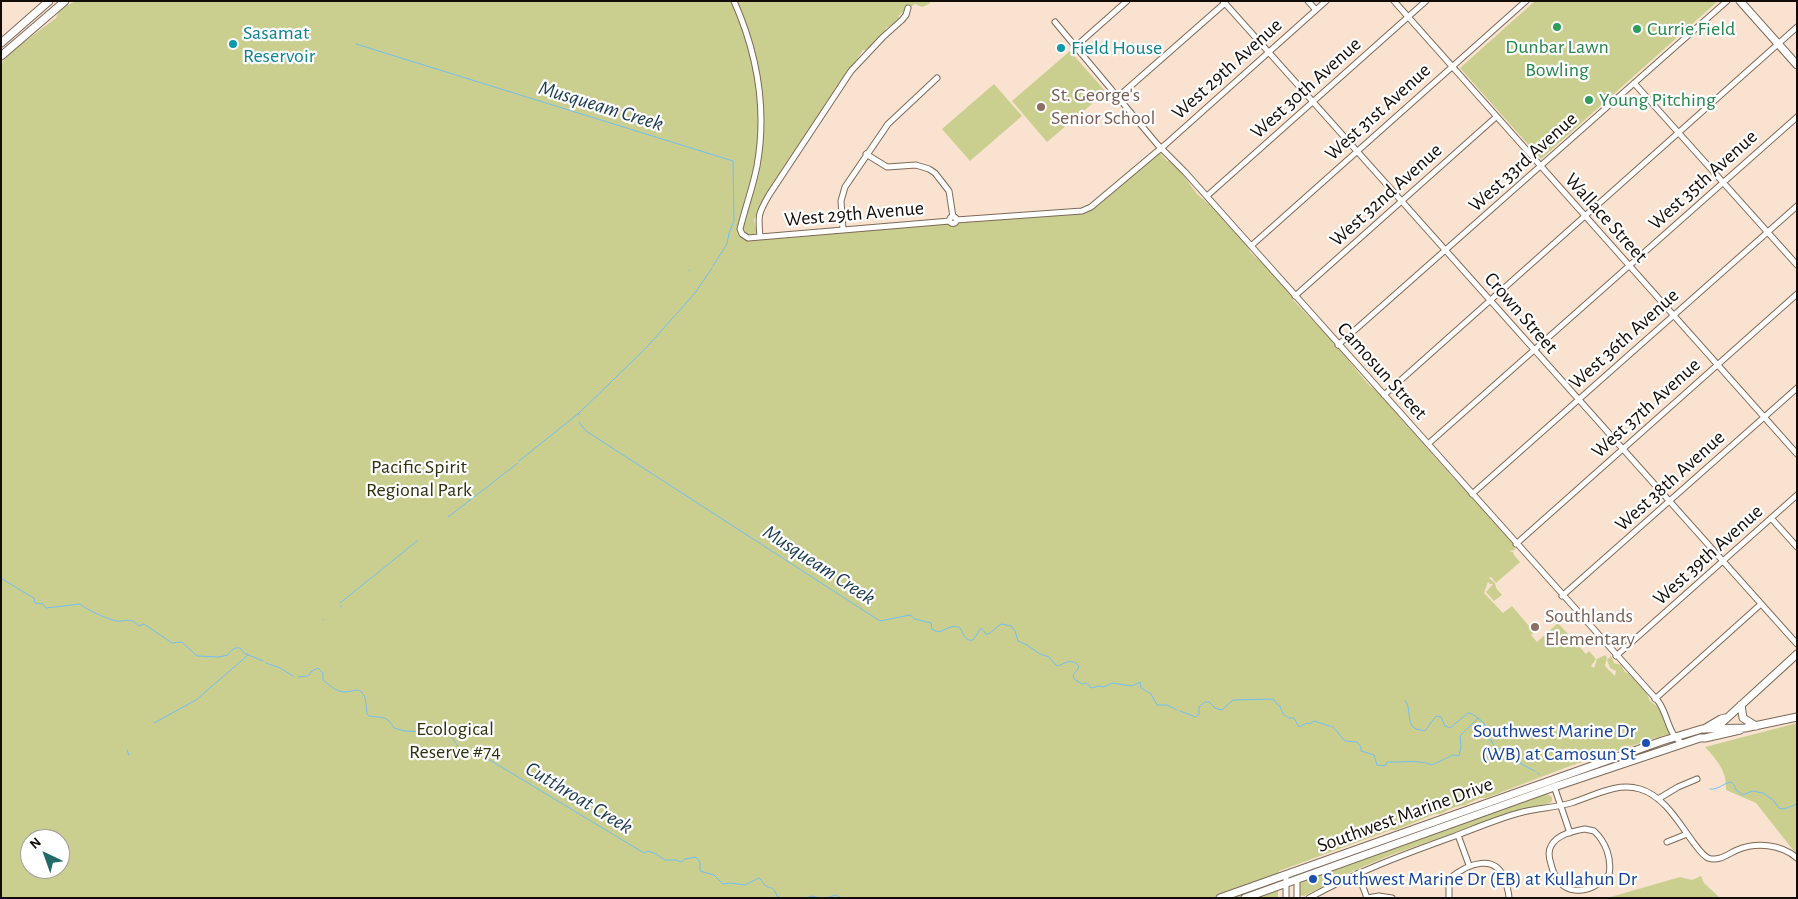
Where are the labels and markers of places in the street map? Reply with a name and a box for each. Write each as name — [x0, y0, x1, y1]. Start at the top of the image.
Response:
place label: Currie Field — [1647, 17, 1735, 41]
place label: Sasamat Reservoir — [243, 21, 315, 68]
marker: Dunbar Lawn Bowling — [1551, 21, 1563, 33]
marker: Currie Field — [1631, 23, 1643, 35]
place label: Dunbar Lawn Bowling — [1505, 35, 1609, 82]
place label: Field House — [1071, 36, 1162, 60]
marker: Sasamat Reservoir — [227, 38, 239, 50]
marker: Field House — [1055, 42, 1067, 54]
place label: St. George's Senior School — [1051, 83, 1156, 130]
place label: Young Pitching — [1599, 88, 1716, 112]
marker: Young Pitching — [1583, 94, 1595, 106]
marker: St. George's Senior School — [1035, 101, 1047, 113]
place label: Southlands Elementary — [1545, 604, 1635, 651]
marker: Southlands Elementary — [1529, 621, 1541, 633]
place label: Southwest Marine Dr (WB) at Camosun St — [1473, 719, 1636, 766]
marker: Southwest Marine Dr (WB) at Camosun St — [1640, 737, 1652, 749]
place label: Southwest Marine Dr (EB) at Kullahun Dr — [1323, 867, 1637, 891]
marker: Southwest Marine Dr (EB) at Kullahun Dr — [1307, 873, 1319, 885]

